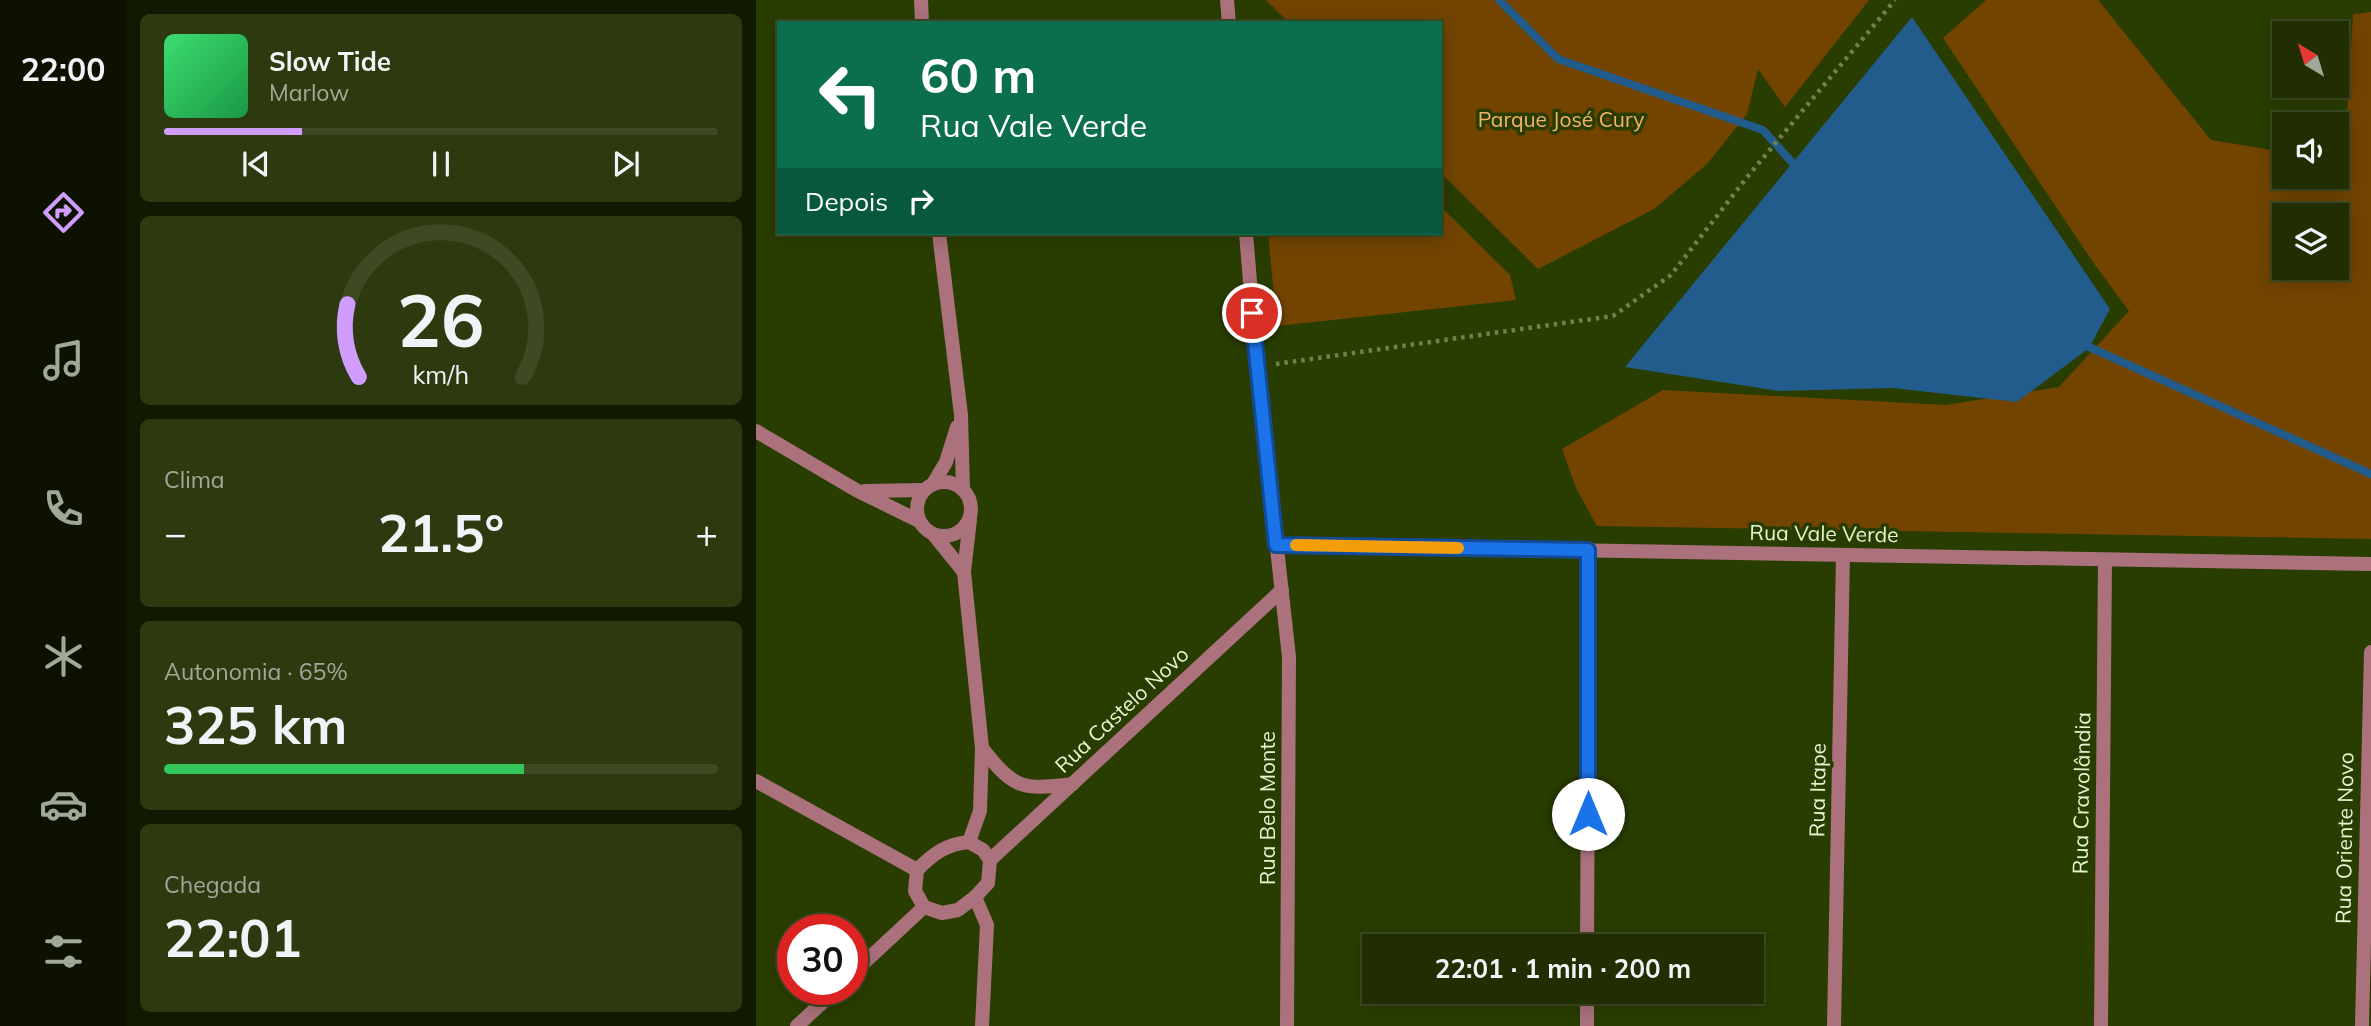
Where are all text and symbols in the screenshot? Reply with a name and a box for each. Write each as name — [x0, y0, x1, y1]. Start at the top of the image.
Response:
north arrow — [2272, 21, 2348, 98]
map controls — [2272, 21, 2349, 280]
text: 60 m — [920, 44, 1036, 105]
text: Slow Tide — [269, 45, 391, 78]
text: 22:00 — [21, 49, 105, 89]
icon: left — [805, 49, 896, 140]
text: Marlow — [269, 78, 349, 107]
text: Rua Vale Verde — [920, 105, 1147, 145]
park label: Parque José Cury — [1478, 106, 1644, 132]
button: sound — [2272, 112, 2349, 189]
icon: previous — [237, 145, 275, 183]
icon: pause — [422, 145, 460, 183]
icon: next — [607, 145, 645, 183]
icon: right — [902, 182, 940, 220]
text: Depois — [805, 185, 888, 218]
icon: directions — [39, 188, 88, 237]
button: layers — [2272, 203, 2349, 280]
text: 26 — [397, 274, 485, 365]
pin — [1222, 283, 1282, 343]
icon: arrive — [1233, 294, 1271, 332]
icon: music — [39, 336, 88, 385]
text: km/h — [413, 358, 469, 389]
text: Clima — [164, 465, 225, 494]
icon: phone — [39, 484, 88, 533]
text: 21.5° — [378, 500, 504, 565]
text: − — [164, 509, 187, 557]
text: + — [695, 509, 718, 557]
street label: Rua Vale Verde — [1749, 519, 1899, 547]
icon: climate — [39, 632, 88, 681]
street label: Rua Castelo Novo — [1049, 641, 1194, 778]
text: Autonomia · 65% — [164, 657, 348, 686]
text: 325 km — [164, 692, 347, 757]
street label: Rua Cravolândia — [2067, 712, 2095, 874]
street label: Rua Belo Monte — [1254, 731, 1280, 885]
street label: Rua Itape — [1803, 743, 1831, 837]
street label: Rua Oriente Novo — [2330, 752, 2358, 924]
position arrow — [1551, 777, 1625, 851]
icon: car — [39, 780, 88, 829]
text: Chegada — [164, 870, 261, 899]
text: 22:01 — [164, 905, 302, 970]
speed limit sign: 30 — [777, 914, 868, 1005]
icon: filters — [39, 927, 88, 976]
text: 22:01 · 1 min · 200 m — [1435, 952, 1691, 985]

